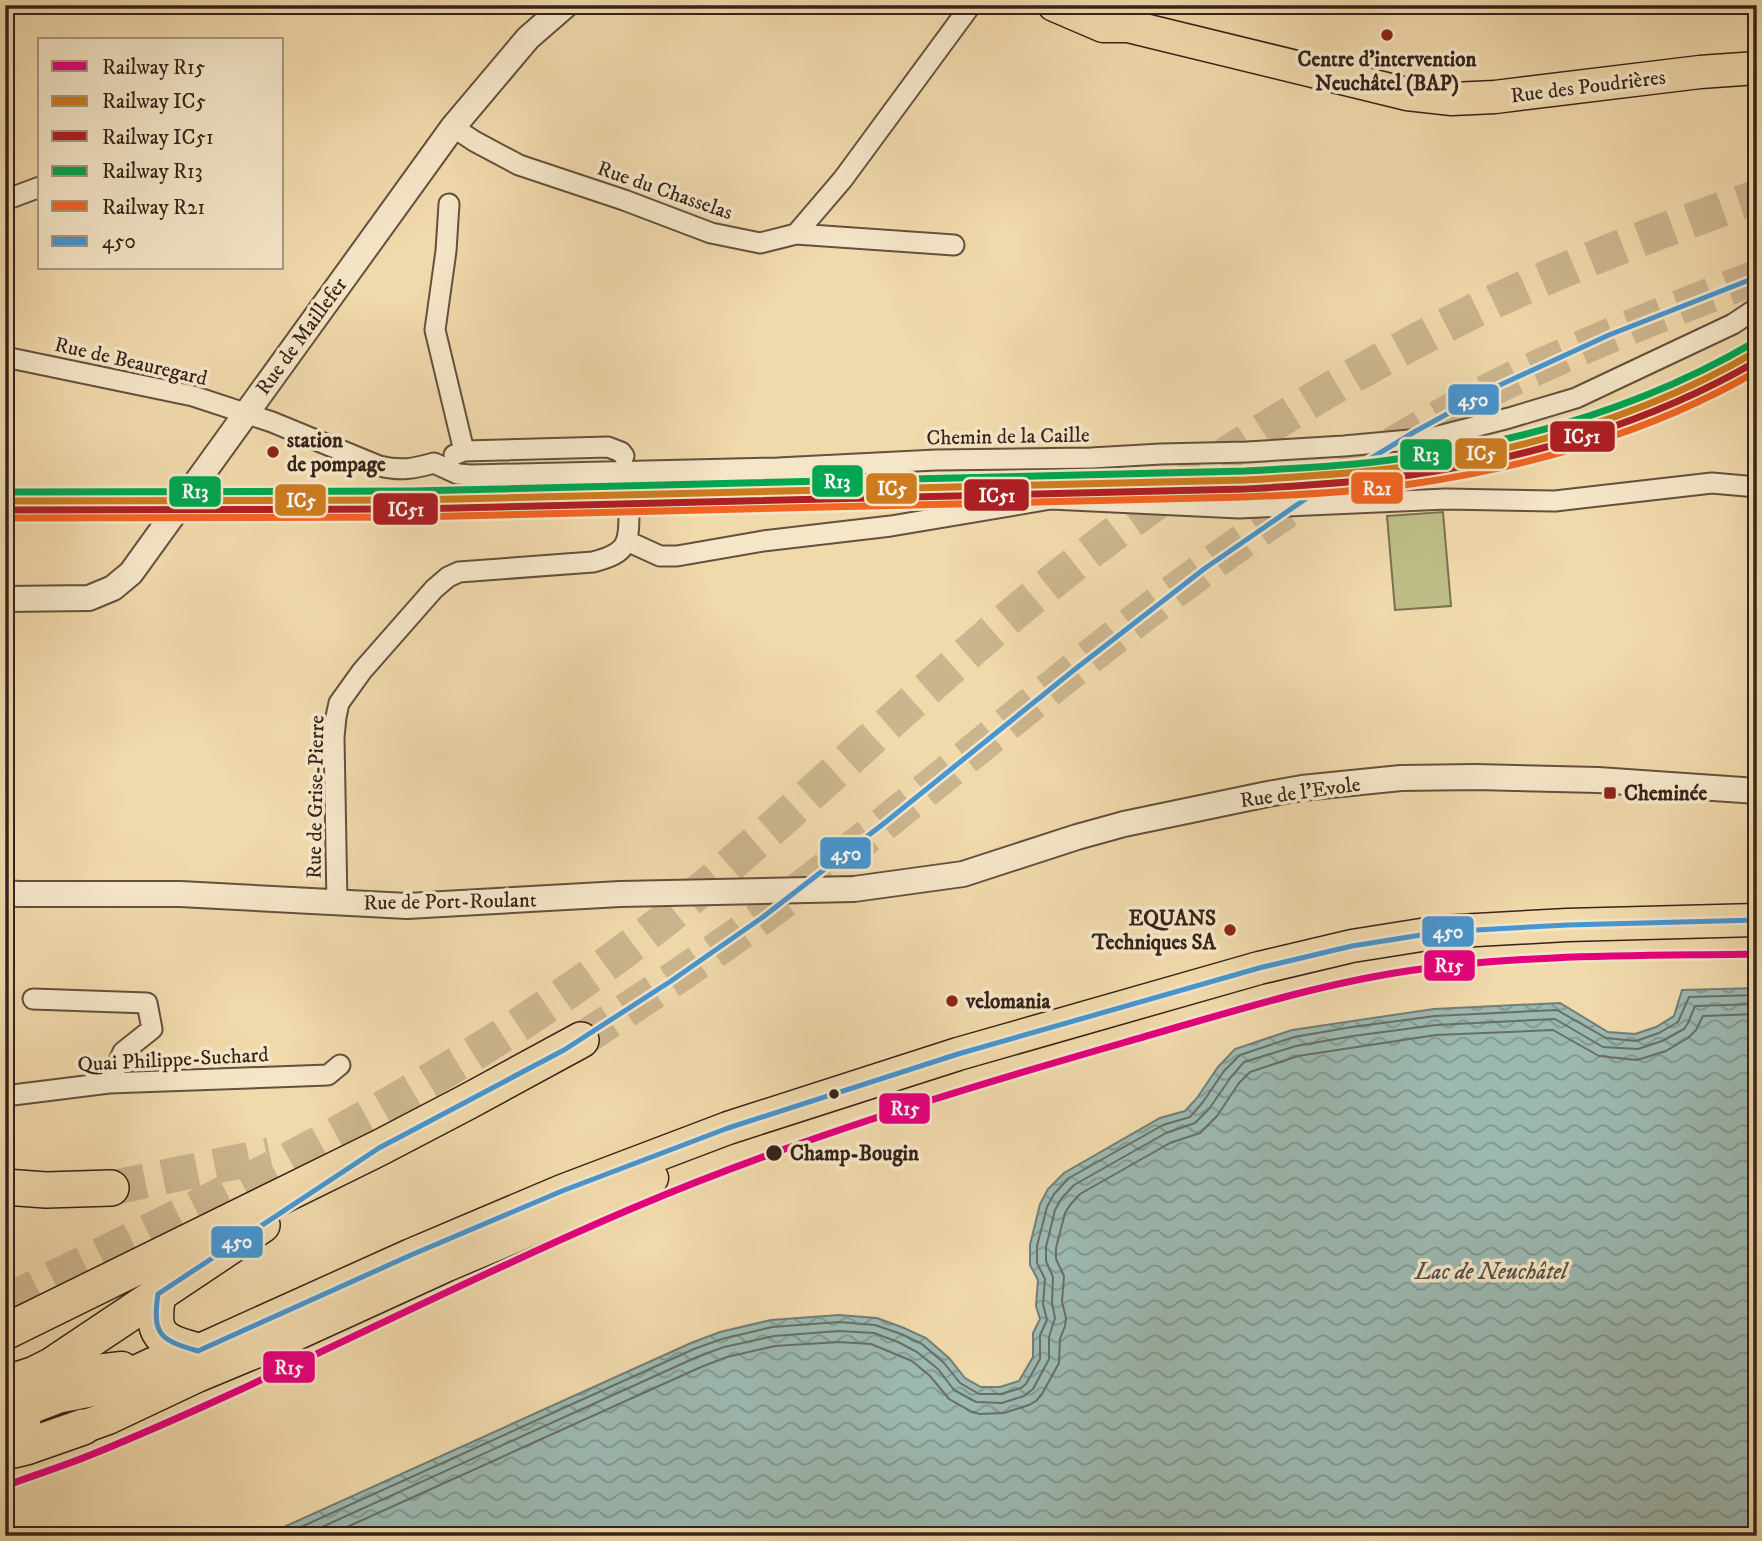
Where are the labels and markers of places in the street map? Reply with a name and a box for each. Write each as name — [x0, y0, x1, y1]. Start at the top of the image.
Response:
marker: Centre d'intervention Neuchâtel (BAP) — [1379, 27, 1395, 43]
place label: Centre d'intervention Neuchâtel (BAP) — [1298, 47, 1478, 97]
place label: station de pompage — [287, 428, 386, 478]
marker: station de pompage — [265, 444, 281, 460]
place label: Cheminée — [1624, 781, 1707, 807]
marker: Cheminée — [1602, 785, 1618, 801]
place label: EQUANS Techniques SA — [1091, 906, 1217, 956]
marker: EQUANS Techniques SA — [1222, 922, 1238, 938]
place label: velomania — [965, 989, 1051, 1015]
marker: velomania — [944, 993, 960, 1009]
unlabelled marker — [827, 1087, 841, 1101]
place label: Champ-Bougin — [790, 1141, 920, 1167]
marker: Champ-Bougin — [764, 1143, 784, 1163]

